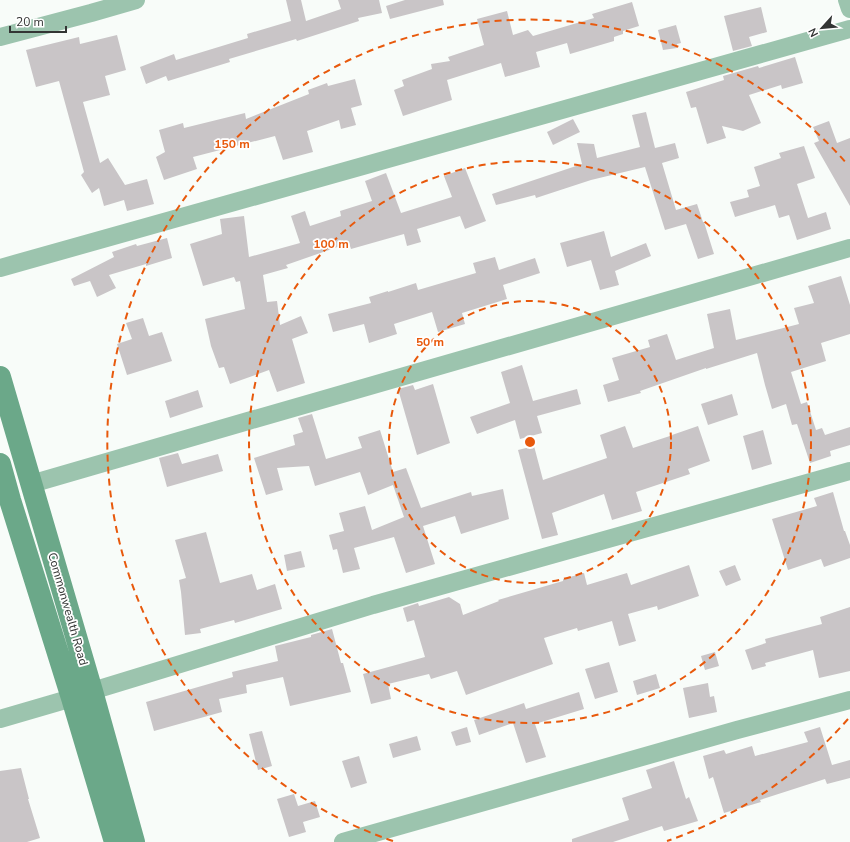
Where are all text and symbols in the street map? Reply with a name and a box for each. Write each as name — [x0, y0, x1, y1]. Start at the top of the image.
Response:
scale bar — [10, 8, 66, 34]
north arrow — [802, 8, 842, 48]
text: 20 m — [16, 14, 44, 30]
text: N — [805, 25, 822, 39]
text: 150 m — [214, 136, 250, 152]
text: 100 m — [313, 236, 349, 252]
text: 50 m — [416, 334, 444, 350]
centre of rings — [523, 435, 537, 449]
street label: Commonwealth Road — [44, 551, 92, 667]

